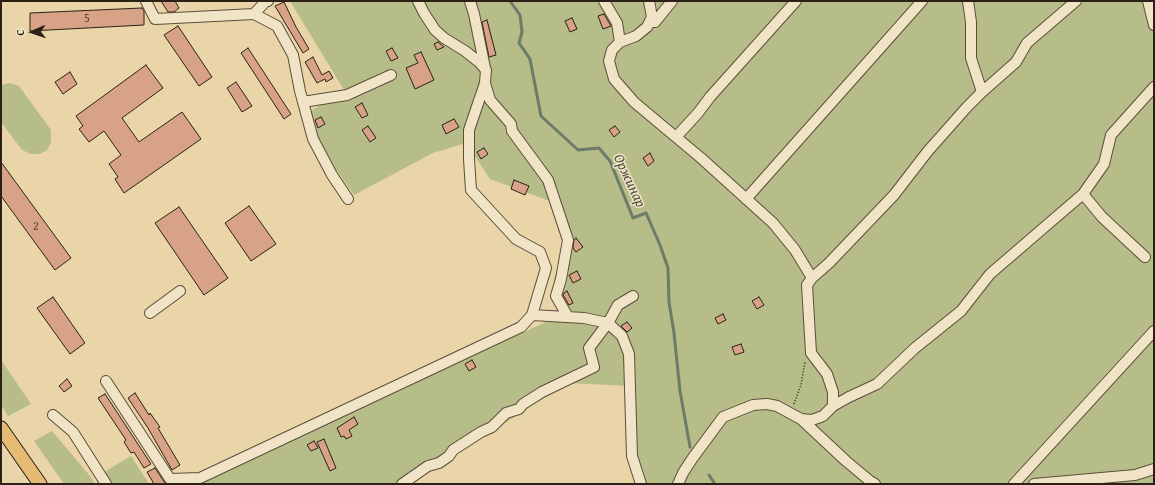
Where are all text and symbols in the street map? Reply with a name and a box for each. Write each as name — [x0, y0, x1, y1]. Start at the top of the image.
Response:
north arrow — [12, 12, 52, 52]
house number: 5 — [84, 12, 90, 26]
text: С — [12, 29, 28, 36]
water label: Оржинар — [609, 151, 649, 211]
house number: 2 — [33, 220, 39, 234]

